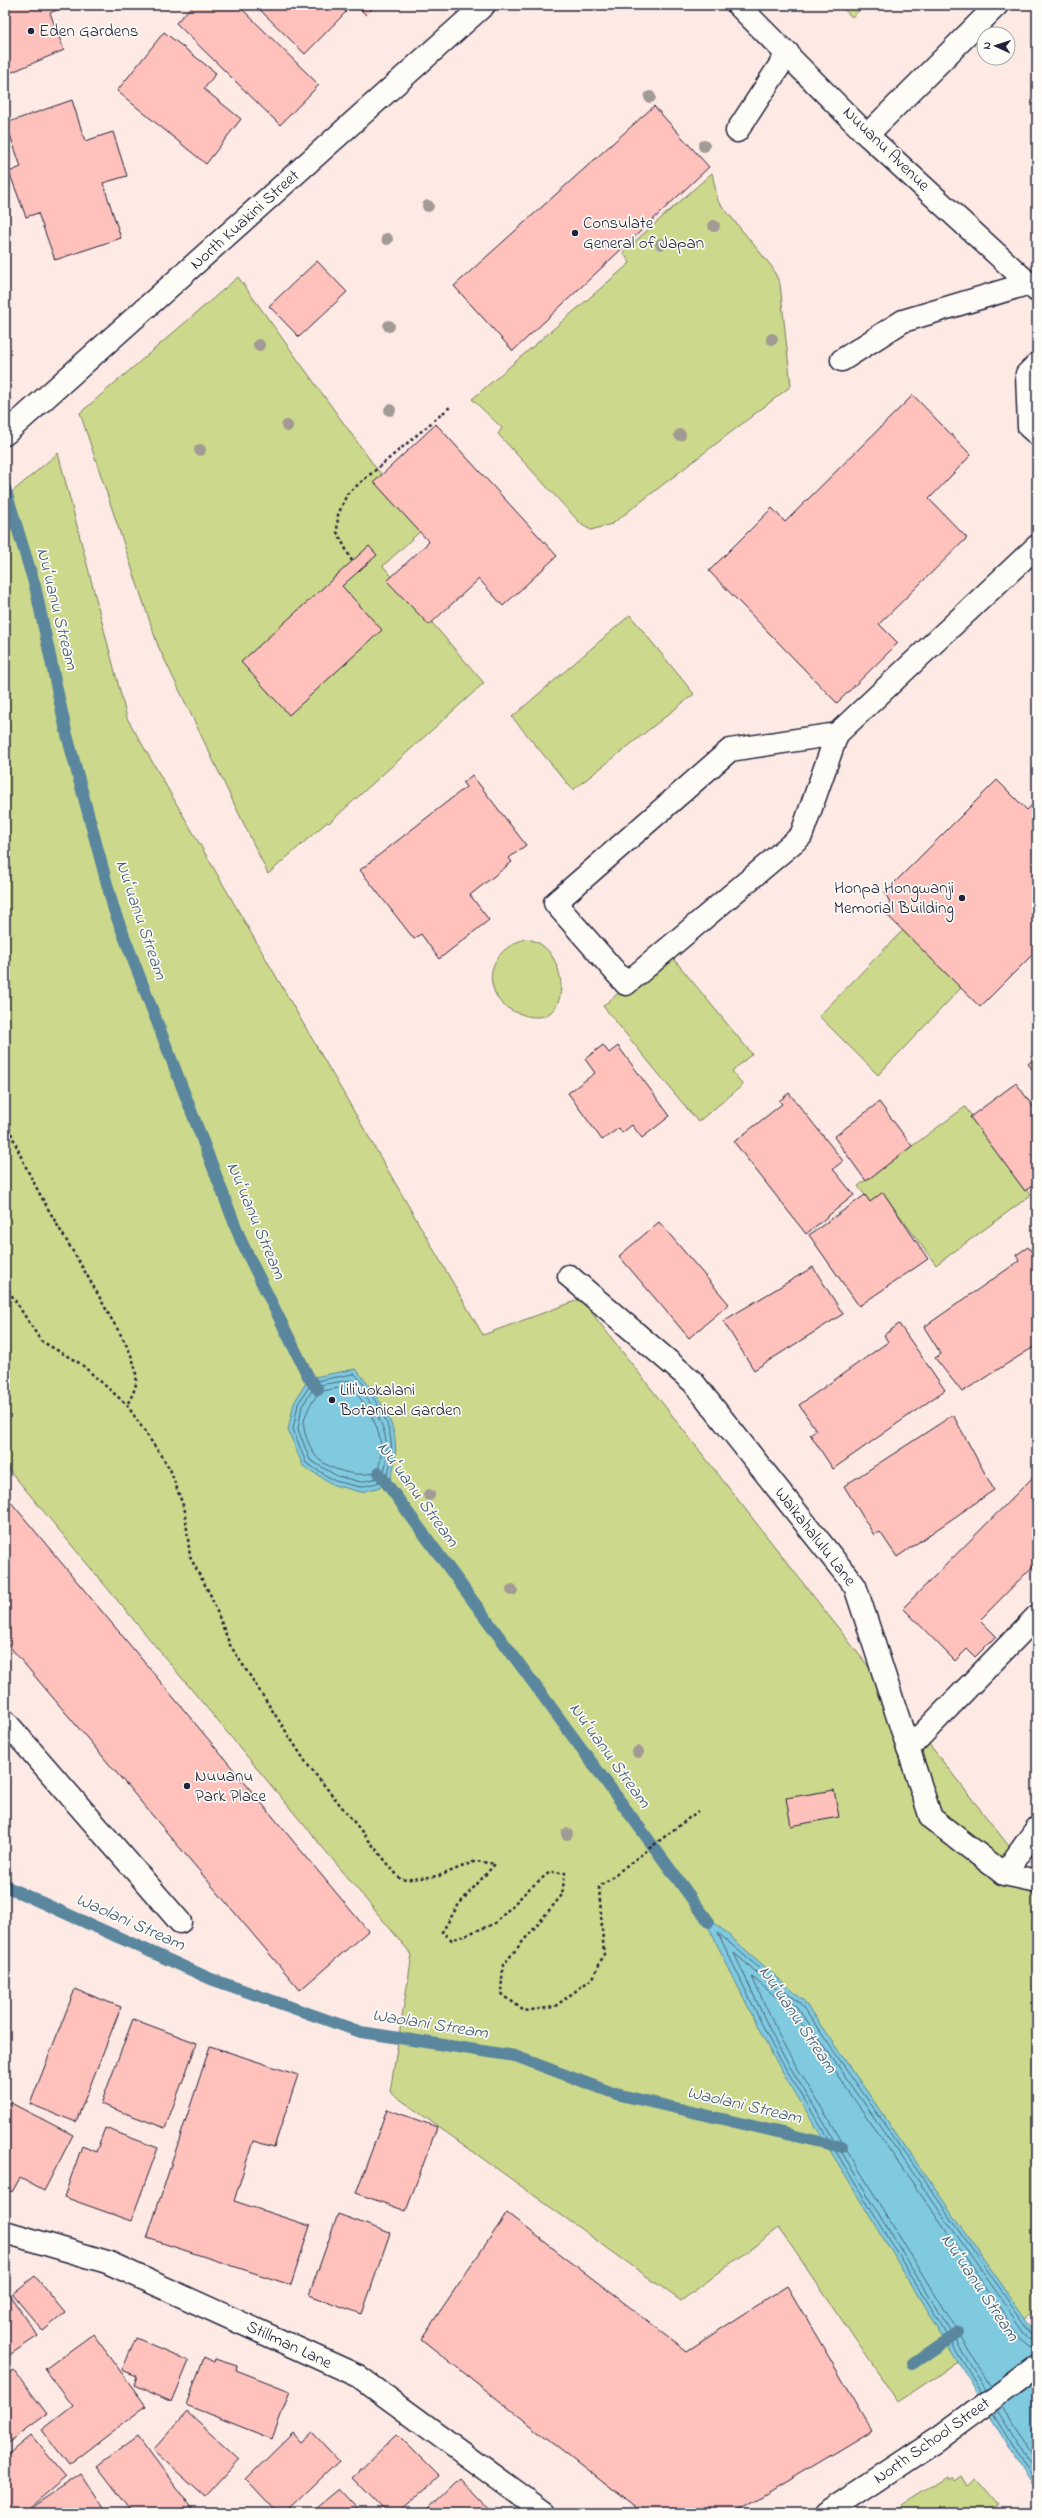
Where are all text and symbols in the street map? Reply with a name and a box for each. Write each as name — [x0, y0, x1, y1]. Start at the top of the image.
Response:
place label: Eden Gardens — [39, 19, 138, 44]
marker: Eden Gardens — [26, 26, 36, 36]
north arrow — [976, 26, 1016, 66]
text: N — [979, 41, 995, 50]
street label: Nuuanu Avenue — [837, 101, 936, 198]
street label: North Kuakini Street — [185, 164, 306, 276]
place label: Consulate General of Japan — [583, 211, 704, 256]
marker: Consulate General of Japan — [570, 228, 580, 238]
water label: Nuʻuanu Stream — [28, 545, 84, 674]
water label: Nuʻuanu Stream — [107, 857, 173, 984]
place label: Honpa Hongwanji Memorial Building — [834, 876, 954, 923]
marker: Honpa Hongwanji Memorial Building — [957, 893, 967, 903]
water label: Nuʻuanu Stream — [219, 1158, 292, 1285]
place label: Lili'uokalani Botanical Garden — [339, 1378, 461, 1423]
marker: Lili'uokalani Botanical Garden — [327, 1395, 337, 1405]
water label: Nuʻuanu Stream — [370, 1437, 465, 1554]
street label: Waikahalulu Lane — [768, 1482, 862, 1592]
water label: Nuʻuanu Stream — [562, 1698, 657, 1815]
place label: Nuuanu Park Place — [195, 1764, 266, 1809]
marker: Nuuanu Park Place — [182, 1781, 192, 1791]
water label: Waolani Stream — [71, 1887, 190, 1959]
water label: Nuʻuanu Stream — [751, 1961, 843, 2080]
water label: Waolani Stream — [370, 2003, 491, 2047]
water label: Waolani Stream — [684, 2080, 805, 2132]
water label: Nuʻuanu Stream — [933, 2229, 1025, 2348]
street label: Stillman Lane — [242, 2314, 336, 2376]
street label: North School Street — [869, 2391, 996, 2491]

